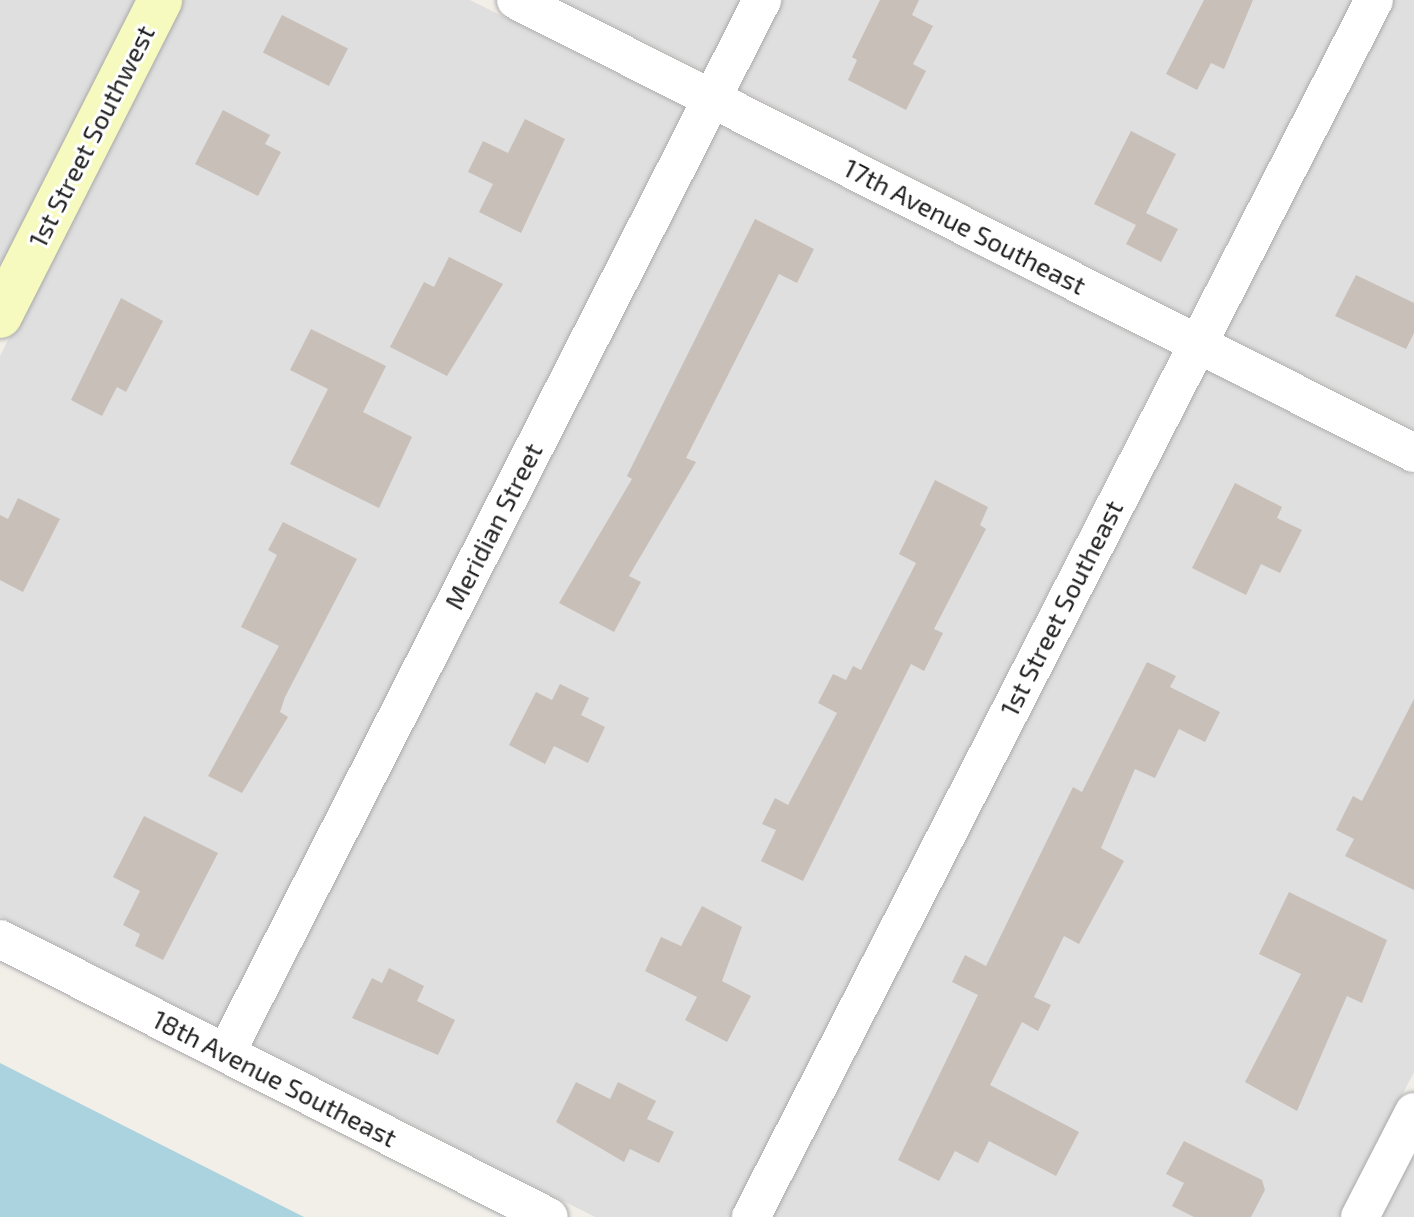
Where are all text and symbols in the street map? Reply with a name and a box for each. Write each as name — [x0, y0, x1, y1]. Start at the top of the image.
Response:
street label: 1st Street Southwest — [22, 20, 160, 252]
street label: 17th Avenue Southeast — [839, 151, 1091, 301]
street label: Meridian Street — [438, 438, 548, 614]
street label: 1st Street Southeast — [993, 495, 1129, 721]
street label: 18th Avenue Southeast — [147, 1003, 403, 1153]

